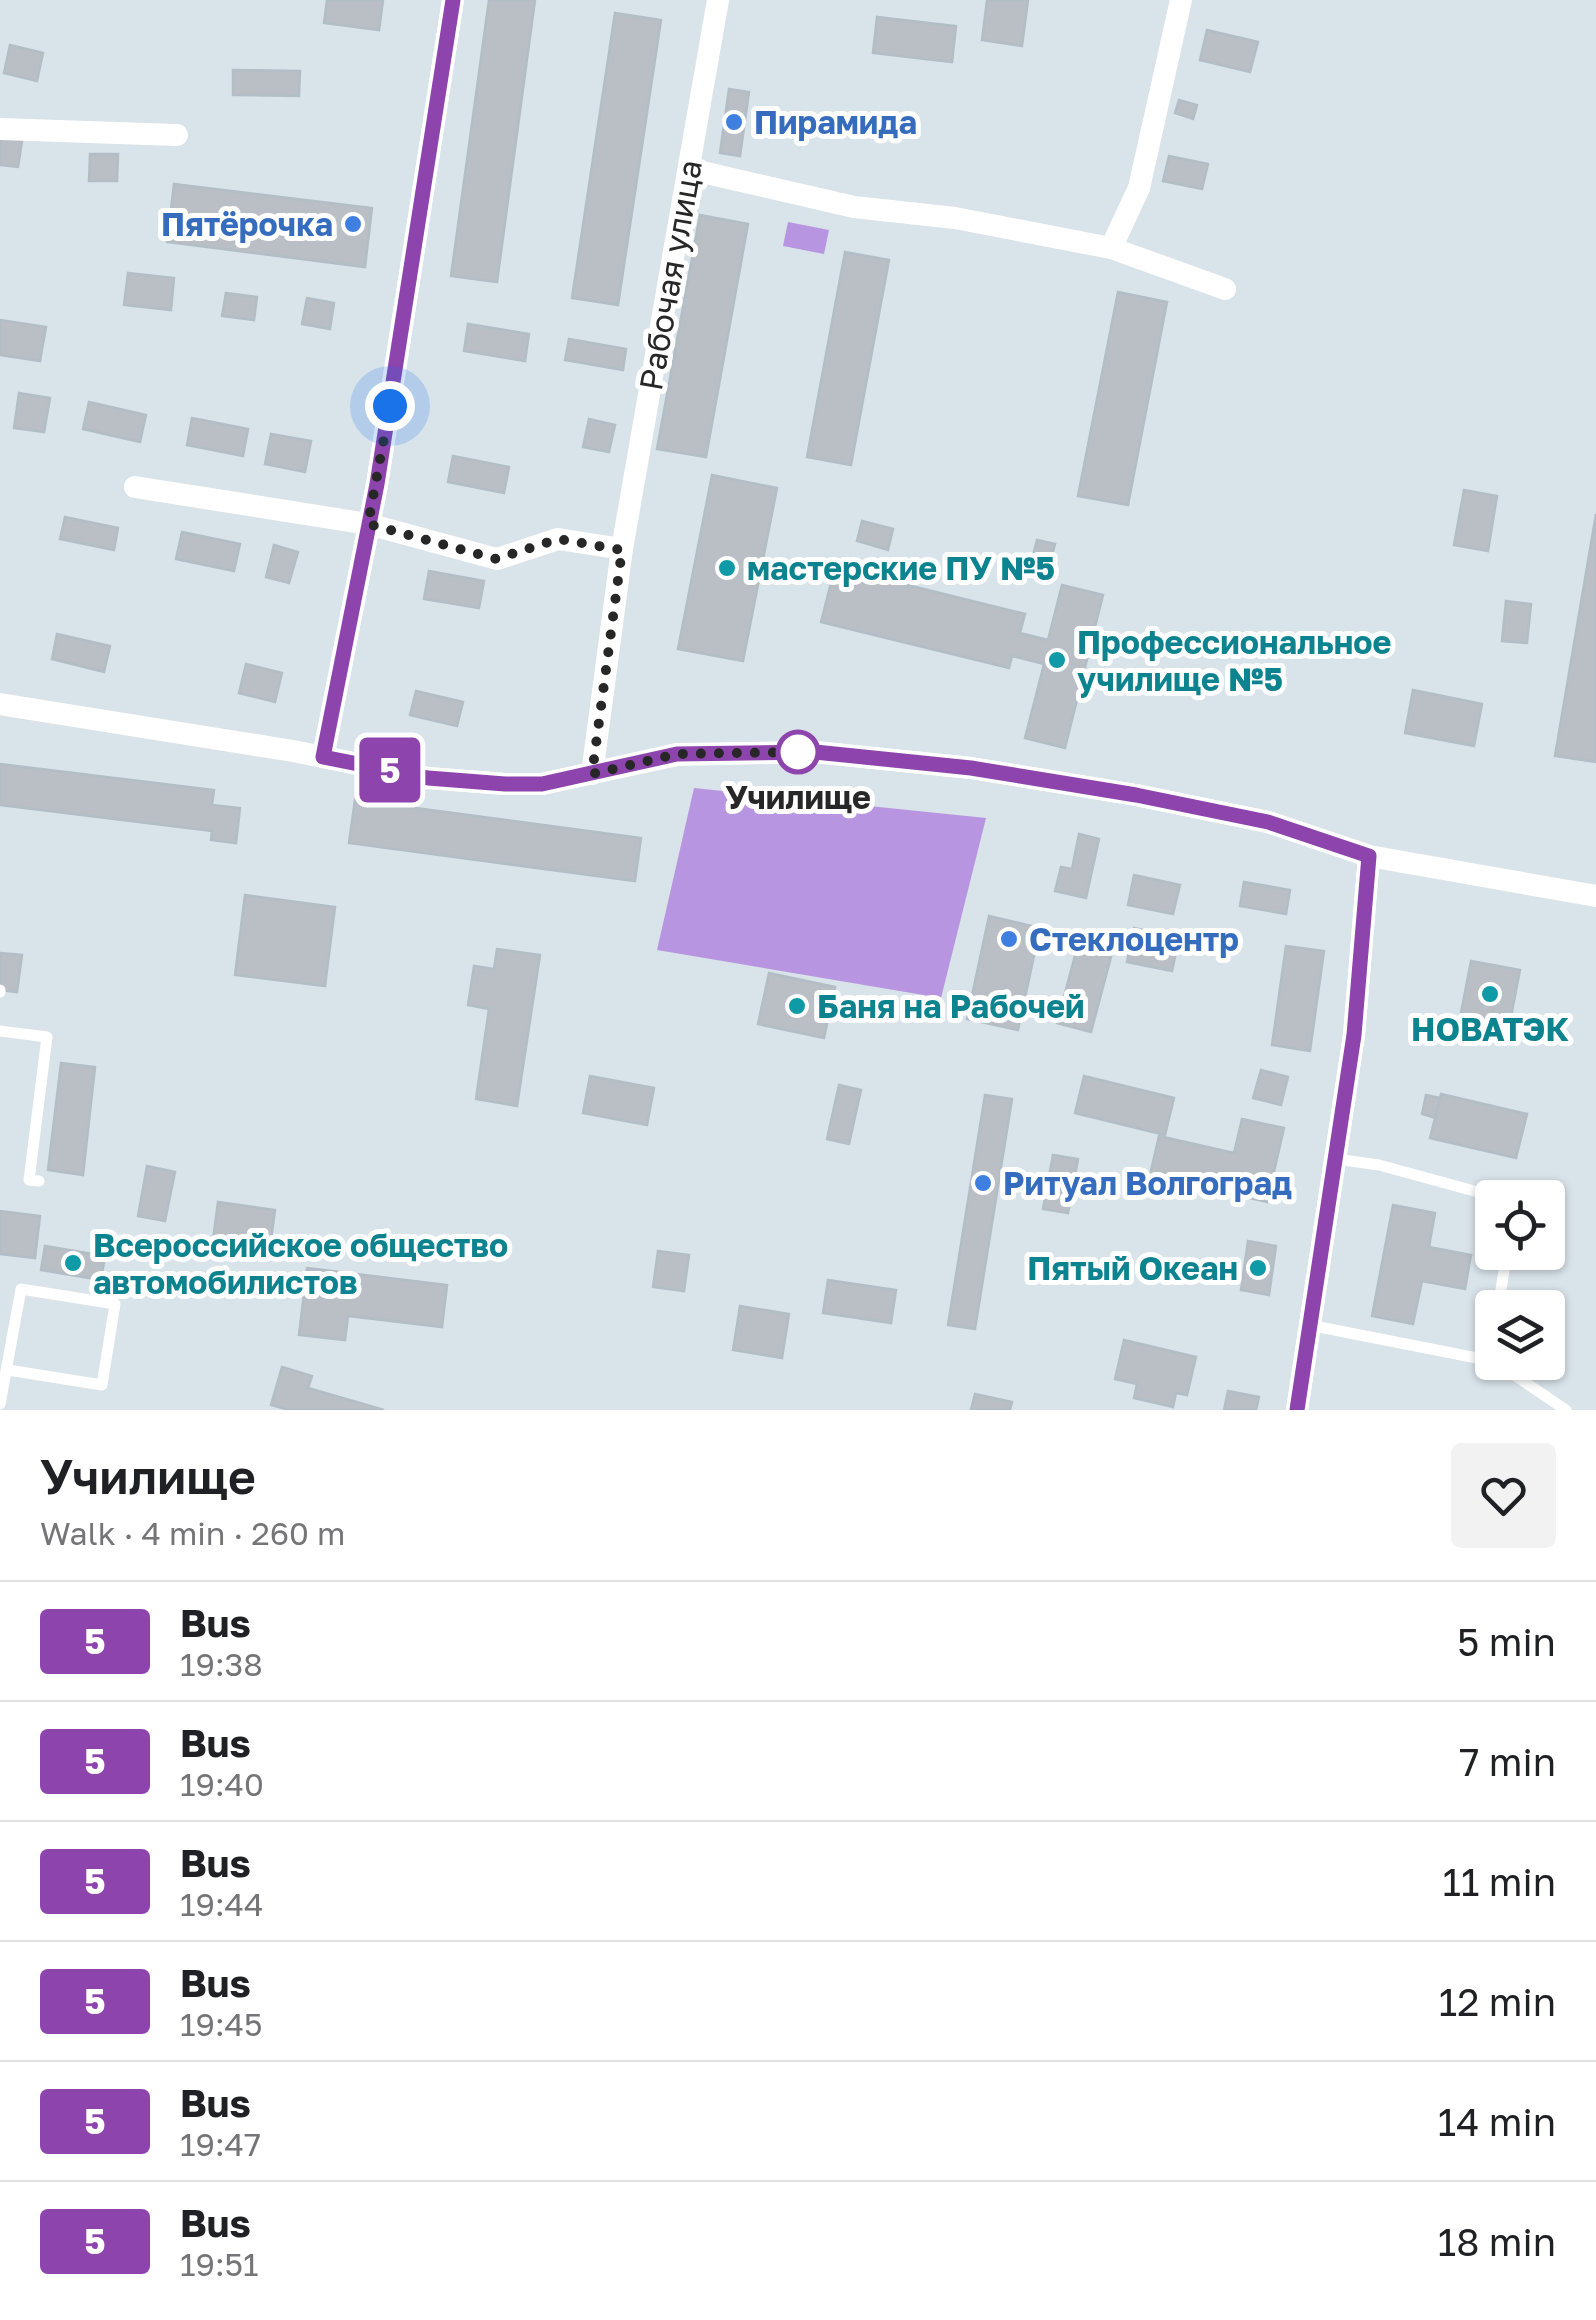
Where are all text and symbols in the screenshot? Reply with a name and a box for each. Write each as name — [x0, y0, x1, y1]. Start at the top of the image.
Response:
place label: Пирамида — [754, 103, 917, 141]
marker: Пирамида — [723, 111, 745, 133]
street label: Рабочая улица — [631, 157, 709, 393]
place label: Пятёрочка — [161, 205, 333, 243]
marker: Пятёрочка — [342, 213, 364, 235]
your location — [365, 381, 415, 431]
place label: мастерские ПУ №5 — [747, 549, 1055, 587]
marker: мастерские ПУ №5 — [716, 557, 738, 579]
place label: Профессиональное училище №5 — [1077, 623, 1391, 698]
marker: Профессиональное училище №5 — [1046, 649, 1068, 671]
marker: Училище — [777, 731, 819, 773]
line badge: 5 — [358, 738, 422, 802]
text: 5 — [379, 749, 401, 791]
place label: Училище — [725, 778, 871, 816]
place label: Стеклоцентр — [1029, 920, 1239, 958]
marker: Стеклоцентр — [998, 928, 1020, 950]
marker: НОВАТЭК — [1479, 983, 1501, 1005]
place label: Баня на Рабочей — [817, 987, 1085, 1025]
marker: Баня на Рабочей — [786, 995, 808, 1017]
place label: НОВАТЭК — [1411, 1010, 1569, 1048]
place label: Ритуал Волгоград — [1003, 1164, 1292, 1202]
marker: Ритуал Волгоград — [972, 1172, 994, 1194]
map controls — [1475, 1180, 1565, 1380]
button: locate — [1475, 1180, 1565, 1270]
place label: Всероссийское общество автомобилистов — [93, 1226, 508, 1301]
place label: Пятый Океан — [1027, 1249, 1238, 1287]
marker: Всероссийское общество автомобилистов — [62, 1252, 84, 1274]
marker: Пятый Океан — [1247, 1257, 1269, 1279]
button: layers — [1475, 1290, 1565, 1380]
button: heart — [1451, 1443, 1556, 1548]
text: Училище — [40, 1447, 256, 1505]
text: Walk · 4 min · 260 m — [40, 1514, 345, 1552]
text: Bus — [180, 1600, 251, 1645]
text: 5 min — [1457, 1619, 1556, 1664]
text: 5 — [84, 1620, 106, 1662]
text: 19:38 — [180, 1645, 263, 1683]
text: Bus — [180, 1720, 251, 1765]
text: 7 min — [1459, 1739, 1556, 1784]
text: 5 — [84, 1740, 106, 1782]
text: 19:40 — [180, 1765, 264, 1803]
text: Bus — [180, 1840, 251, 1885]
text: 11 min — [1442, 1859, 1556, 1904]
text: 5 — [84, 1860, 106, 1902]
text: 19:44 — [180, 1885, 264, 1923]
text: Bus — [180, 1960, 251, 2005]
text: 12 min — [1439, 1979, 1556, 2024]
text: 5 — [84, 1980, 106, 2022]
text: 19:45 — [180, 2005, 263, 2043]
text: Bus — [180, 2080, 251, 2125]
text: 14 min — [1438, 2099, 1556, 2144]
text: 5 — [84, 2100, 106, 2142]
text: 19:47 — [180, 2125, 261, 2163]
text: Bus — [180, 2200, 251, 2245]
text: 18 min — [1438, 2219, 1556, 2264]
text: 5 — [84, 2220, 106, 2262]
text: 19:51 — [180, 2245, 259, 2283]

